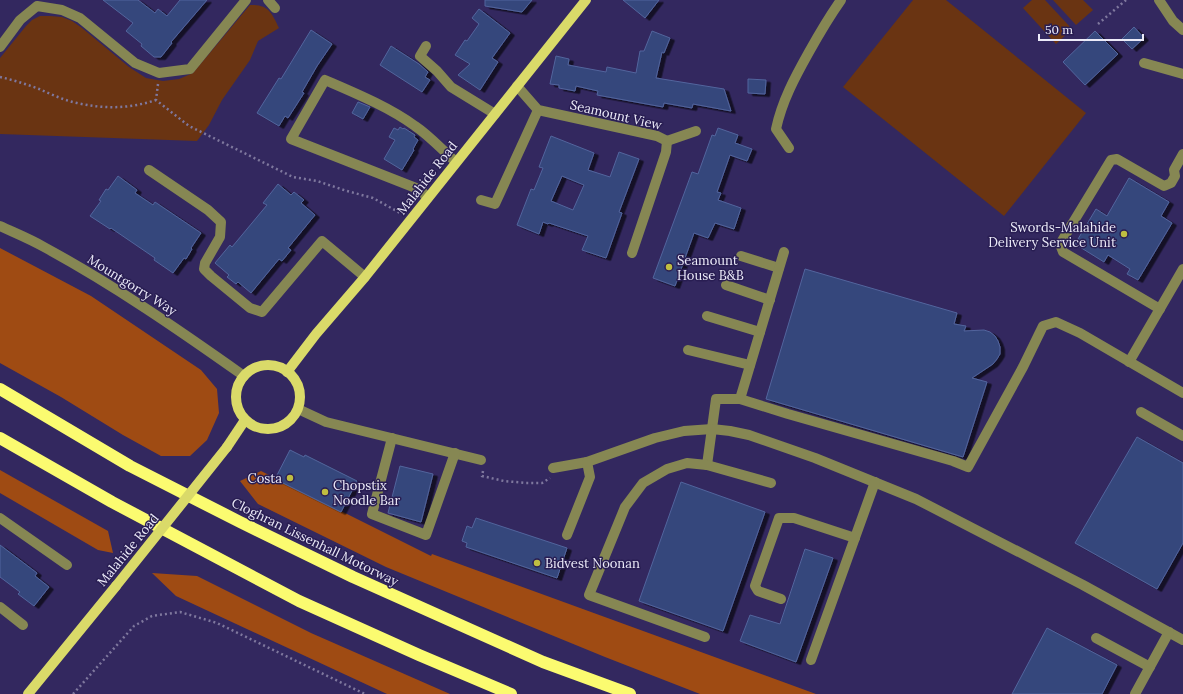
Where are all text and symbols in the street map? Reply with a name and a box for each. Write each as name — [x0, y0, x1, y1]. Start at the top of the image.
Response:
scale bar — [1039, 16, 1143, 42]
text: 50 m — [1045, 22, 1073, 37]
street label: Seamount View — [568, 96, 664, 134]
street label: Malahide Road — [393, 138, 461, 218]
place label: Swords-Malahide Delivery Service Unit — [988, 219, 1116, 251]
marker: Swords-Malahide Delivery Service Unit — [1119, 229, 1129, 239]
street label: Mountgorry Way — [84, 251, 180, 319]
place label: Seamount House B&B — [677, 252, 744, 284]
marker: Seamount House B&B — [664, 262, 674, 272]
place label: Costa — [248, 470, 282, 487]
marker: Costa — [285, 473, 295, 483]
place label: Chopstix Noodle Bar — [333, 477, 401, 509]
marker: Chopstix Noodle Bar — [320, 487, 330, 497]
street label: Cloghran Lissenhall Motorway — [229, 494, 401, 590]
street label: Malahide Road — [93, 510, 163, 590]
place label: Bidvest Noonan — [545, 555, 640, 572]
marker: Bidvest Noonan — [532, 558, 542, 568]

